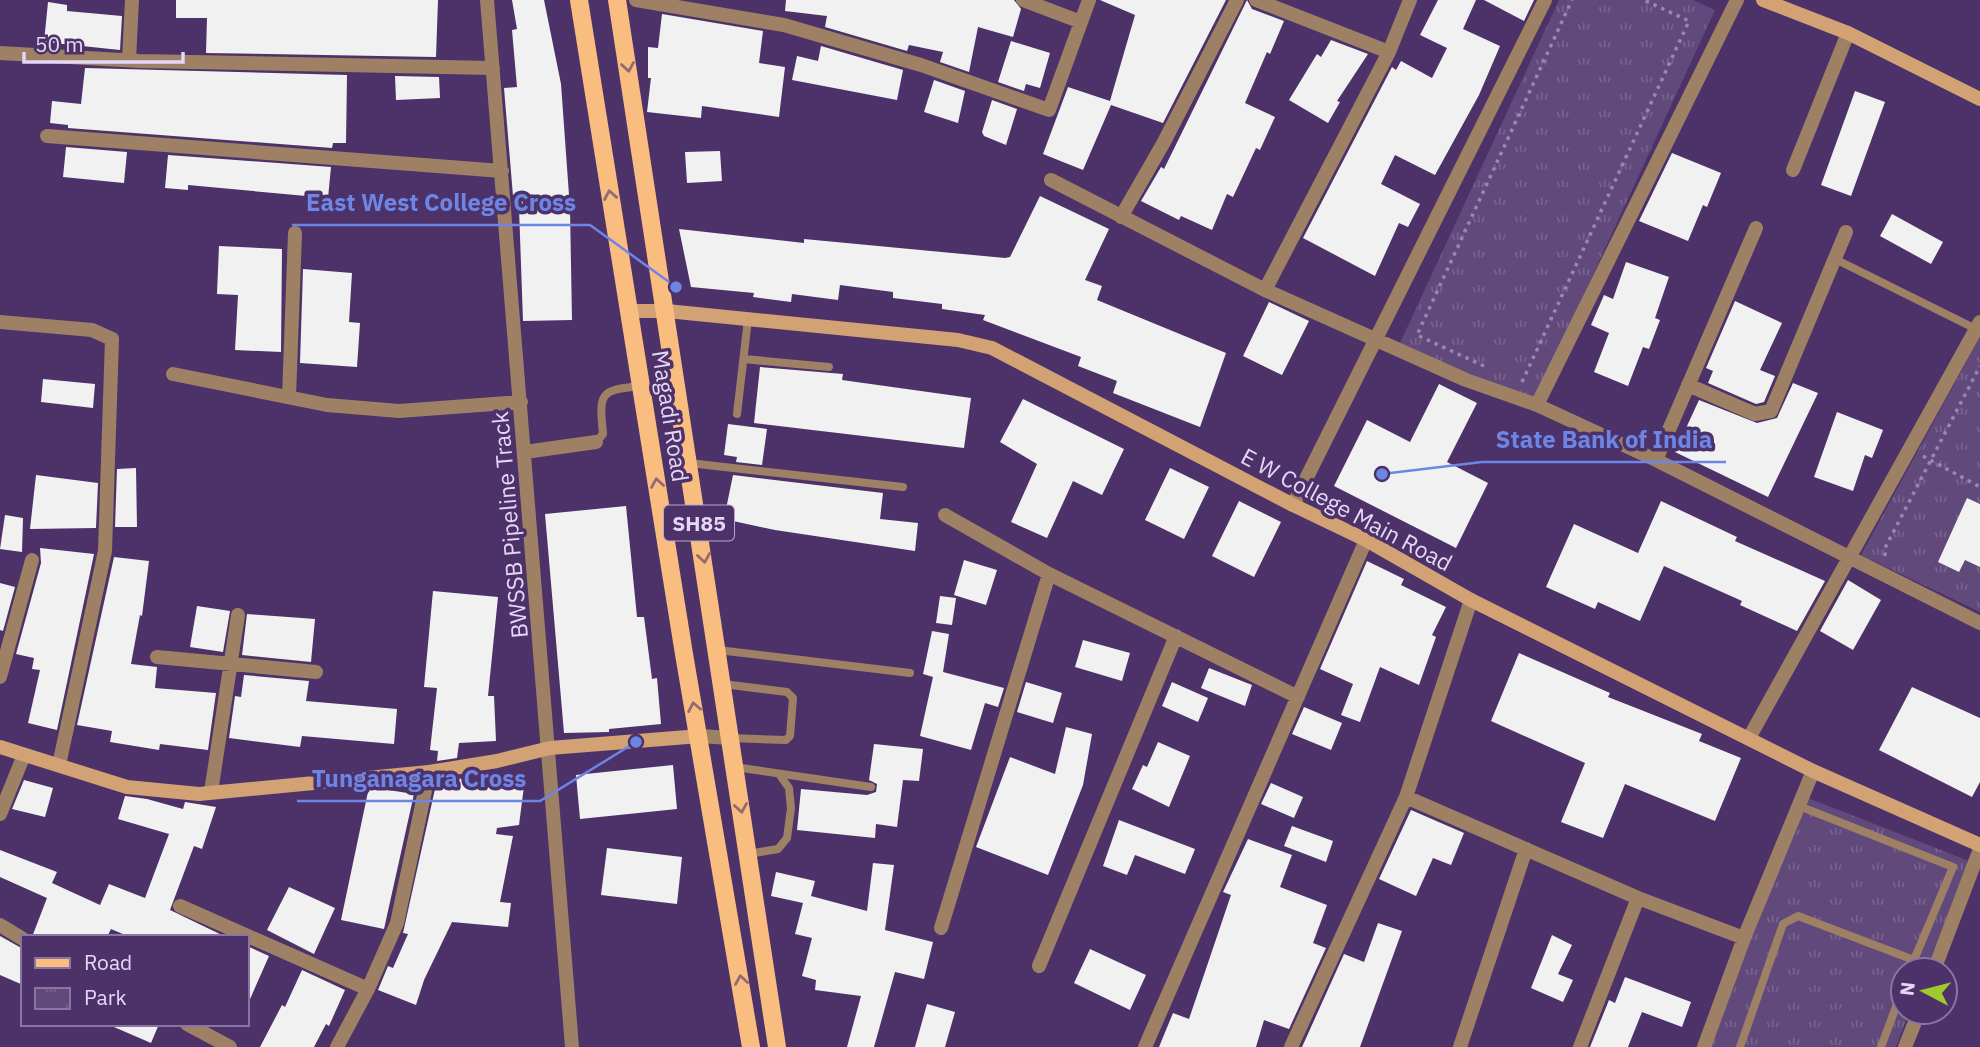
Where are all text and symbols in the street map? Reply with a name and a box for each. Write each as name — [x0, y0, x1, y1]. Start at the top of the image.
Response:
scale bar — [24, 21, 184, 65]
text: 50 m — [35, 30, 84, 58]
one-way arrow — [620, 61, 635, 73]
callout: East West College Cross — [292, 180, 590, 225]
text: East West College Cross — [306, 186, 576, 218]
one-way arrow — [603, 189, 618, 201]
street label: Magadi Road — [646, 348, 696, 484]
street label: BWSSB Pipeline Track — [484, 410, 534, 640]
callout: State Bank of India — [1482, 417, 1726, 462]
text: State Bank of India — [1496, 423, 1712, 455]
street label: E W College Main Road — [1236, 441, 1458, 577]
one-way arrow — [650, 477, 665, 489]
road number: SH85 — [664, 505, 734, 540]
one-way arrow — [696, 553, 711, 564]
one-way arrow — [687, 701, 702, 713]
callout: Tunganagara Cross — [297, 756, 540, 801]
text: Tunganagara Cross — [312, 762, 526, 794]
one-way arrow — [733, 802, 748, 814]
legend — [21, 935, 248, 1026]
text: Road — [84, 948, 132, 976]
north arrow — [1889, 956, 1959, 1026]
one-way arrow — [734, 974, 749, 985]
text: N — [1894, 981, 1920, 997]
text: Park — [84, 983, 127, 1011]

